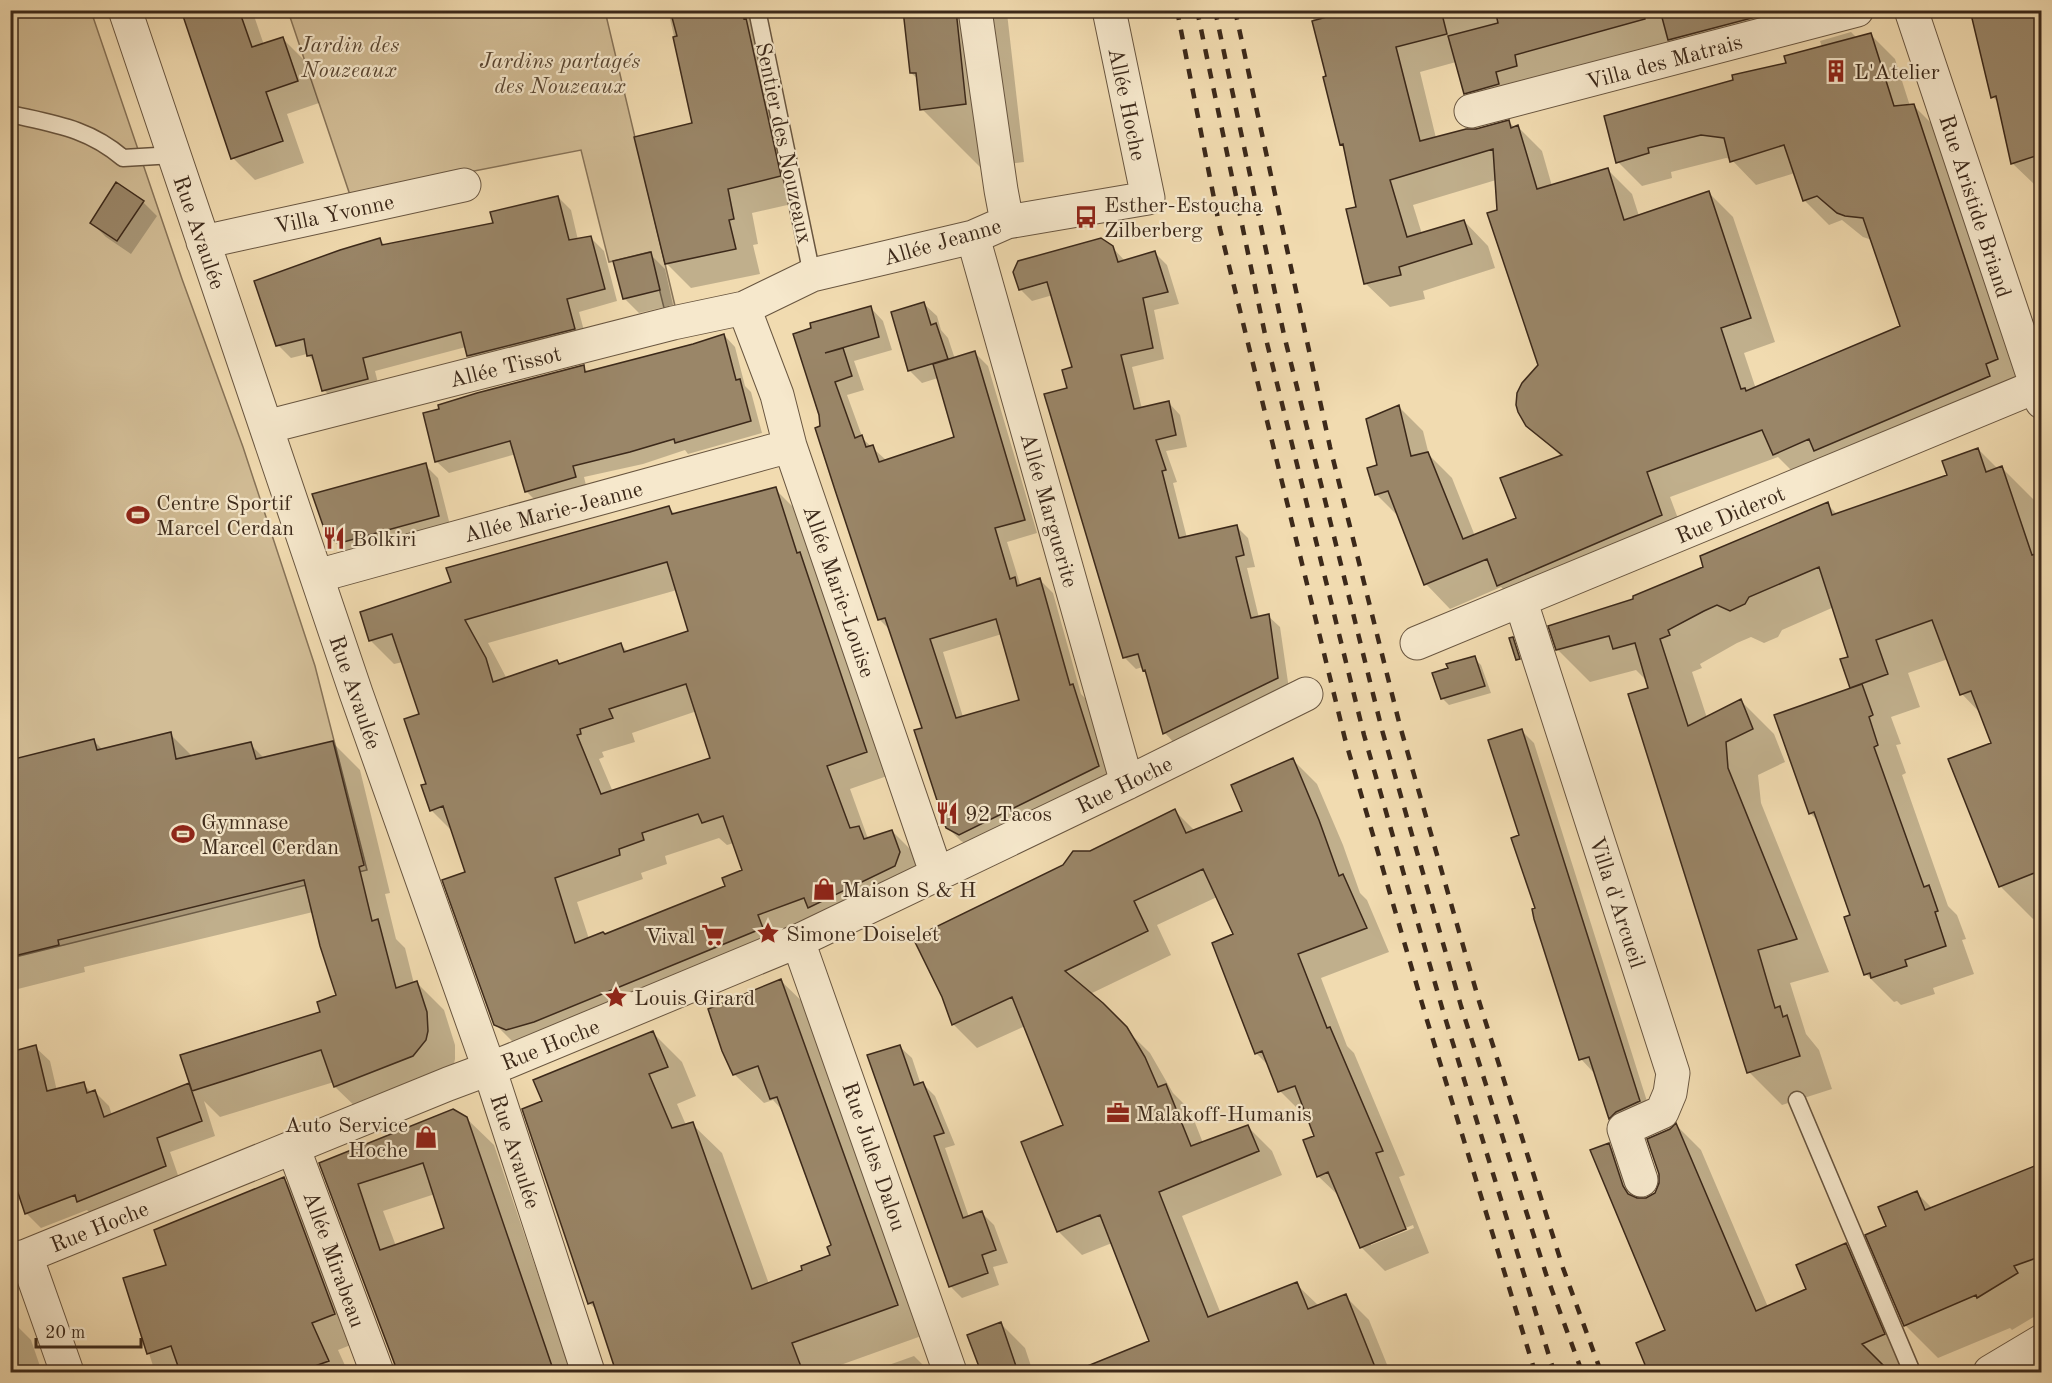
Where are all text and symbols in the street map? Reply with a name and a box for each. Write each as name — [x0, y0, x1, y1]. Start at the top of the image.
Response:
street label: Villa des Matrais — [1584, 32, 1745, 94]
park label: Jardin des Nouzeaux — [299, 35, 399, 82]
street label: Sentier des Nouzeaux — [751, 41, 815, 246]
street label: Allée Hoche — [1103, 46, 1149, 163]
park label: Jardins partagés des Nouzeaux — [480, 51, 640, 98]
building icon: L'Atelier — [1823, 58, 1849, 84]
place label: L'Atelier — [1854, 62, 1940, 84]
street label: Rue Aristide Briand — [1934, 112, 2014, 301]
street label: Rue Avaulée — [168, 173, 228, 292]
street label: Villa Yvonne — [273, 192, 396, 238]
place label: Esther-Estoucha Zilberberg — [1104, 195, 1263, 242]
bus stop icon: Esther-Estoucha Zilberberg — [1073, 204, 1099, 230]
street label: Allée Jeanne — [881, 216, 1004, 270]
street label: Allée Tissot — [447, 343, 564, 392]
street label: Allée Marguerite — [1015, 431, 1081, 590]
street label: Allée Marie-Jeanne — [462, 478, 645, 547]
street label: Rue Diderot — [1673, 483, 1789, 549]
place label: Centre Sportif Marcel Cerdan — [156, 493, 294, 540]
sports icon: Centre Sportif Marcel Cerdan — [125, 502, 151, 528]
street label: Allée Marie-Louise — [798, 503, 878, 681]
restaurant icon: Bolkiri — [321, 525, 347, 551]
place label: Bolkiri — [352, 529, 416, 551]
street label: Rue Avaulée — [324, 633, 384, 752]
street label: Rue Hoche — [1073, 753, 1176, 818]
restaurant icon: 92 Tacos — [934, 800, 960, 826]
place label: 92 Tacos — [965, 804, 1052, 826]
place label: Gymnase Marcel Cerdan — [201, 812, 339, 859]
sports icon: Gymnase Marcel Cerdan — [170, 821, 196, 847]
street label: Villa d'Arcueil — [1584, 834, 1648, 971]
shop icon: Maison S & H — [811, 876, 837, 902]
place label: Maison S & H — [842, 880, 976, 902]
place icon: Simone Doiselet — [755, 920, 781, 946]
supermarket icon: Vival — [700, 922, 726, 948]
place label: Simone Doiselet — [786, 924, 940, 946]
place label: Vival — [645, 926, 695, 948]
place icon: Louis Girard — [603, 984, 629, 1010]
place label: Louis Girard — [634, 988, 755, 1010]
street label: Rue Hoche — [499, 1016, 603, 1075]
street label: Rue Jules Dalou — [837, 1079, 909, 1234]
street label: Rue Avaulée — [485, 1092, 543, 1212]
office icon: Malakoff-Humanis — [1105, 1100, 1131, 1126]
place label: Malakoff-Humanis — [1136, 1104, 1312, 1126]
place label: Auto Service Hoche — [285, 1115, 408, 1162]
shop icon: Auto Service Hoche — [413, 1124, 439, 1150]
street label: Allée Mirabeau — [298, 1189, 368, 1331]
street label: Rue Hoche — [48, 1198, 152, 1257]
scale bar — [36, 1311, 141, 1349]
text: 20 m — [45, 1324, 85, 1342]

